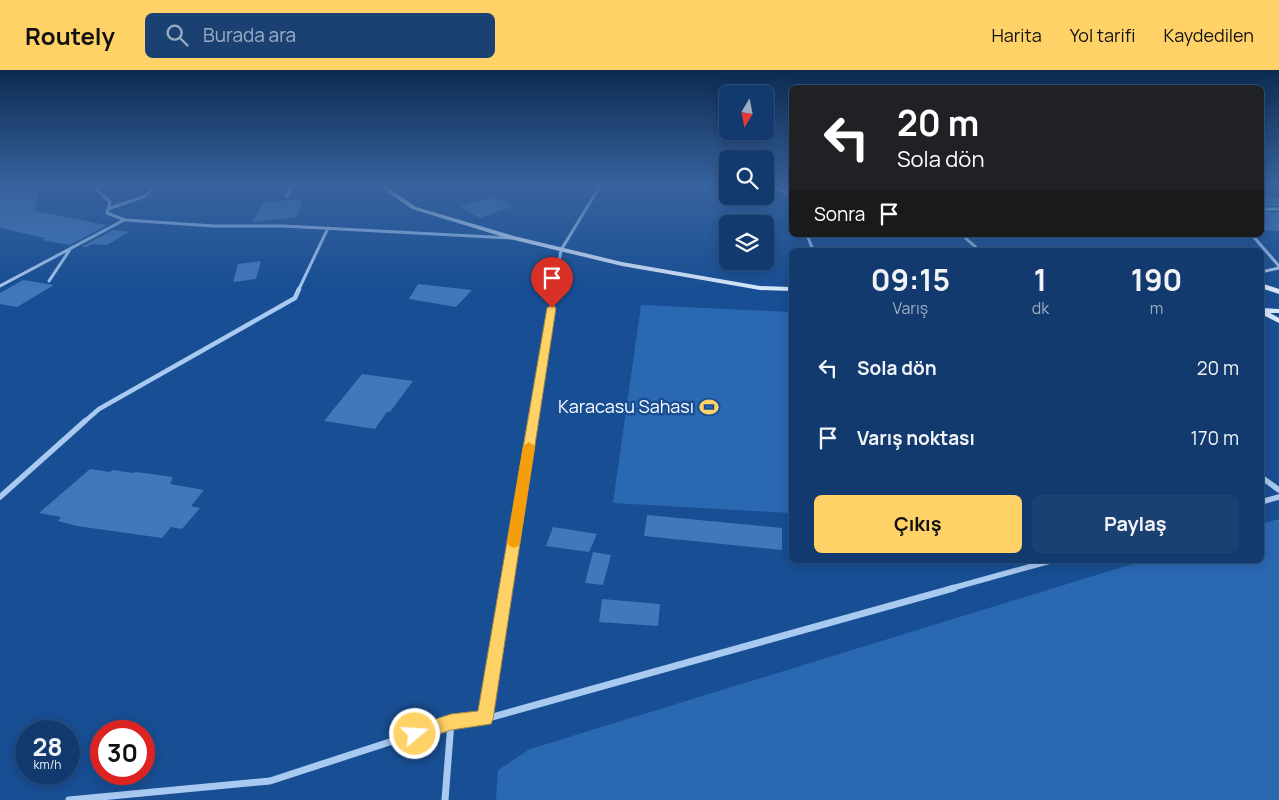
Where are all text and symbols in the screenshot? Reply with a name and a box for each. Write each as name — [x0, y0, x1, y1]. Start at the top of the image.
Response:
search box — [145, 13, 495, 58]
text: Routely — [25, 19, 115, 52]
icon: search — [163, 21, 191, 49]
text: Burada ara — [203, 22, 296, 48]
text: Harita — [992, 23, 1042, 47]
text: Yol tarifi — [1070, 23, 1136, 47]
text: Kaydedilen — [1164, 23, 1254, 47]
north arrow — [719, 85, 774, 140]
map controls — [719, 85, 774, 270]
text: 20 m — [897, 99, 979, 147]
icon: left — [814, 105, 879, 170]
text: Sola dön — [897, 144, 984, 174]
button: search — [719, 150, 774, 205]
icon: arrive — [875, 200, 903, 228]
text: Sonra — [814, 201, 865, 227]
button: layers — [719, 215, 774, 270]
pin — [531, 257, 573, 308]
text: 09:15 — [871, 259, 950, 300]
text: 1 — [1034, 259, 1047, 300]
text: 190 — [1131, 259, 1182, 300]
icon: arrive — [538, 264, 566, 292]
text: Varış — [892, 297, 928, 319]
text: dk — [1032, 297, 1049, 319]
text: m — [1150, 297, 1163, 319]
icon: left — [814, 354, 842, 382]
text: Sola dön — [857, 355, 937, 381]
text: 20 m — [1197, 355, 1239, 381]
place label: Karacasu Sahası — [558, 394, 694, 418]
sports icon: Karacasu Sahası — [698, 396, 720, 418]
icon: arrive — [814, 424, 842, 452]
text: Varış noktası — [857, 425, 975, 451]
text: 170 m — [1191, 425, 1239, 451]
button: Çıkış — [814, 495, 1022, 553]
button: Paylaş — [1032, 495, 1239, 553]
position arrow — [388, 707, 440, 759]
speed limit sign: 30 — [90, 720, 155, 785]
text: 28 — [32, 729, 63, 764]
text: km/h — [34, 756, 61, 773]

